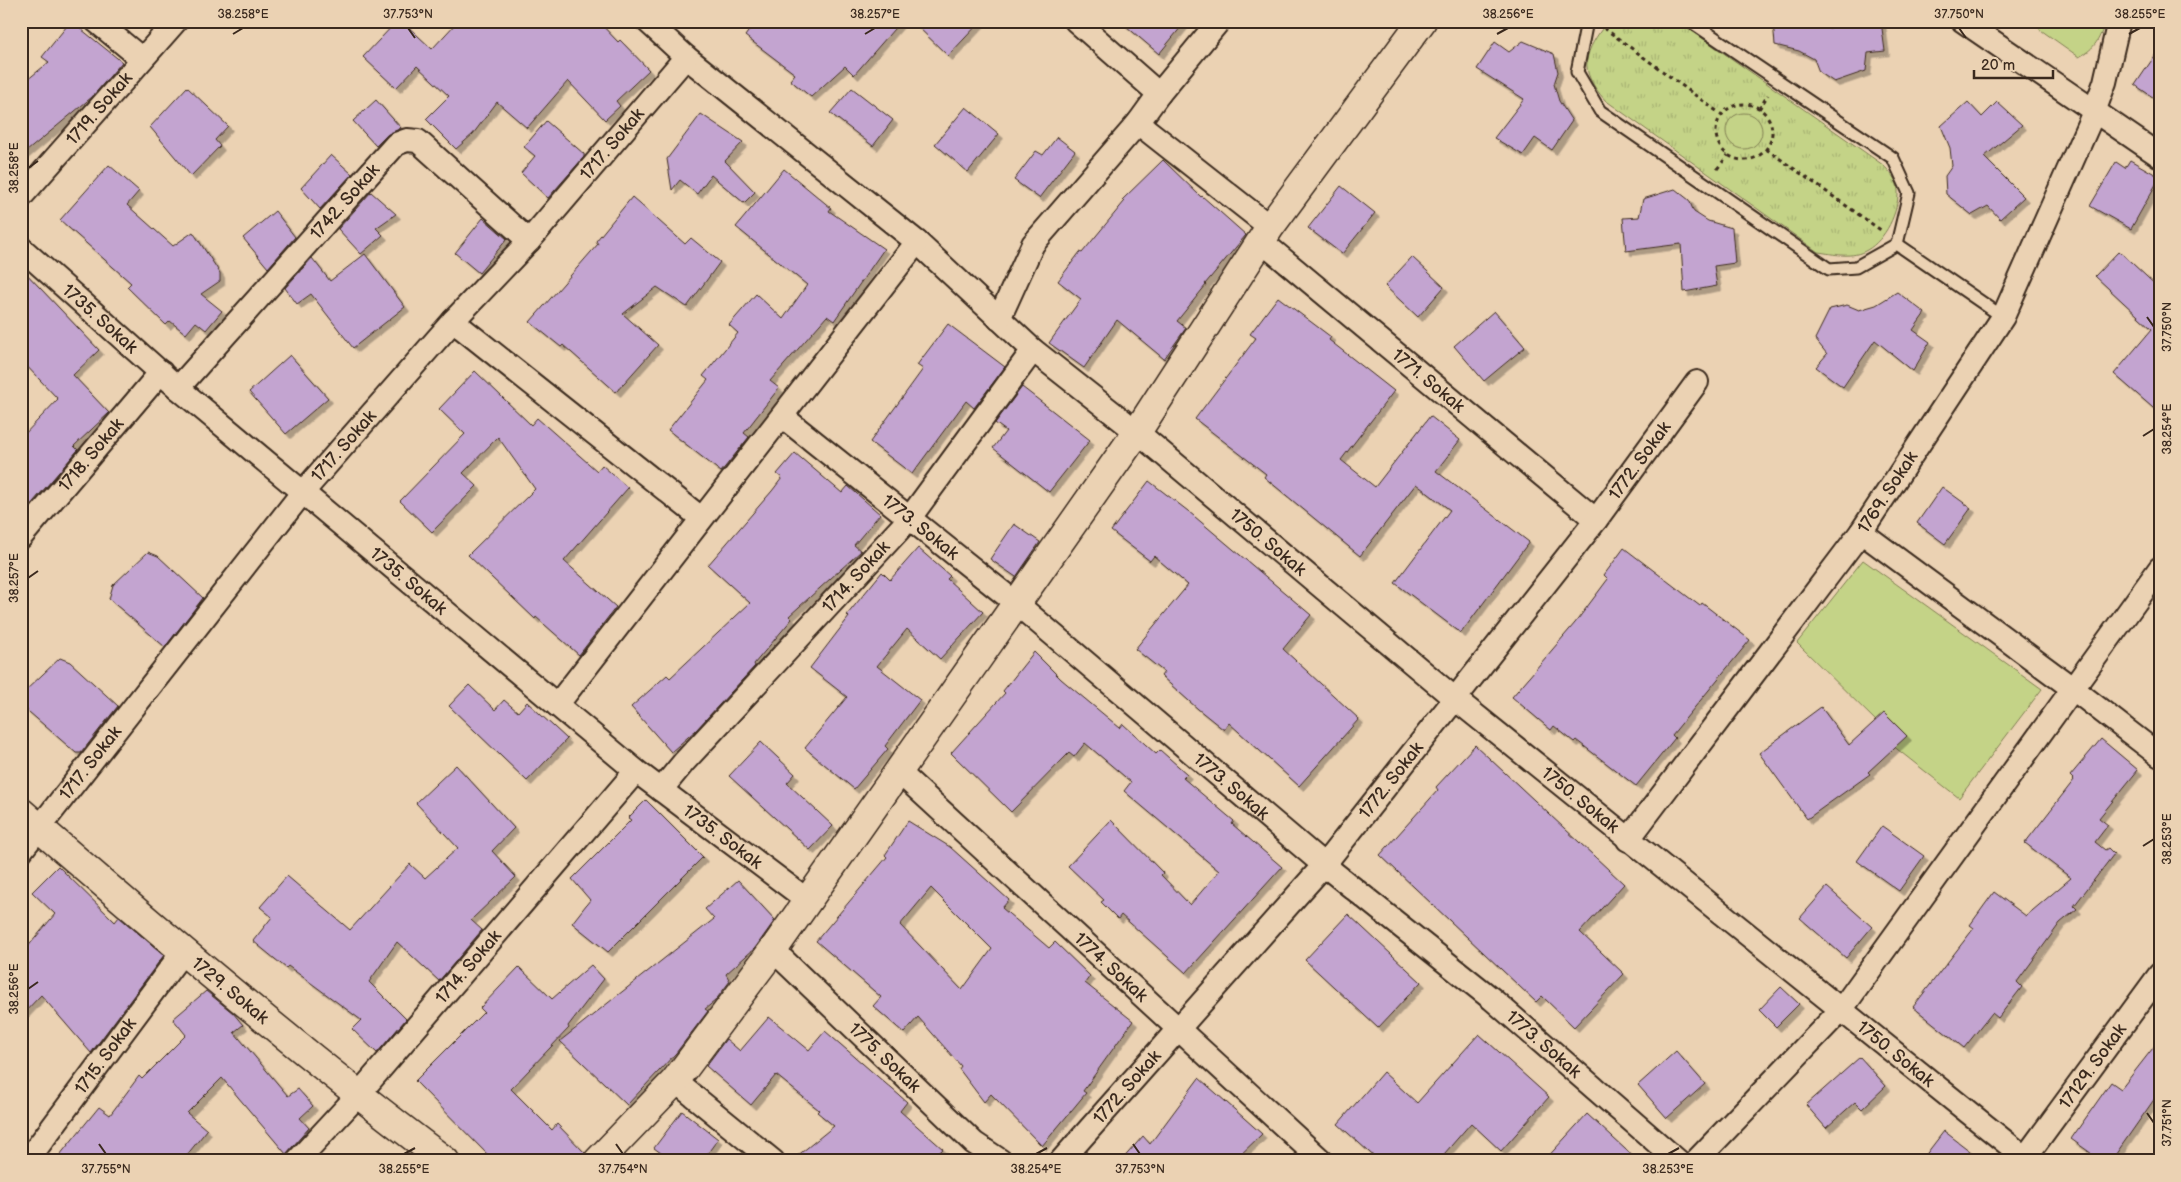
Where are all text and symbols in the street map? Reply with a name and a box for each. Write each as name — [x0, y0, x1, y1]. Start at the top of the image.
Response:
text: 38.258°E — [217, 7, 269, 22]
text: 37.753°N — [383, 7, 433, 22]
text: 38.257°E — [850, 7, 900, 22]
text: 38.256°E — [1482, 7, 1534, 22]
text: 37.750°N — [1934, 7, 1984, 22]
text: 38.255°E — [2115, 7, 2166, 22]
scale bar — [1974, 48, 2052, 80]
text: 20 m — [1981, 56, 2015, 75]
street label: 1719. Sokak — [61, 68, 137, 149]
street label: 1717. Sokak — [575, 103, 649, 184]
text: 38.258°E — [7, 142, 22, 194]
street label: 1742. Sokak — [305, 159, 384, 244]
street label: 1735. Sokak — [58, 279, 142, 358]
text: 37.750°N — [2160, 302, 2175, 352]
street label: 1771. Sokak — [1388, 344, 1469, 417]
text: 38.254°E — [2160, 403, 2175, 454]
street label: 1717. Sokak — [306, 405, 381, 486]
street label: 1718. Sokak — [54, 413, 128, 496]
street label: 1772. Sokak — [1604, 417, 1675, 504]
street label: 1769. Sokak — [1853, 447, 1922, 537]
street label: 1773. Sokak — [878, 490, 963, 564]
street label: 1750. Sokak — [1225, 504, 1311, 580]
street label: 1714. Sokak — [817, 536, 894, 617]
street label: 1735. Sokak — [366, 543, 451, 619]
text: 38.257°E — [7, 553, 22, 603]
street label: 1717. Sokak — [55, 722, 126, 804]
street label: 1772. Sokak — [1354, 737, 1428, 823]
street label: 1773. Sokak — [1189, 748, 1274, 824]
street label: 1750. Sokak — [1537, 762, 1623, 837]
street label: 1735. Sokak — [679, 800, 767, 873]
text: 38.253°E — [2160, 813, 2175, 865]
street label: 1714. Sokak — [431, 925, 506, 1008]
street label: 1774. Sokak — [1070, 928, 1152, 1006]
street label: 1729. Sokak — [188, 952, 273, 1028]
text: 38.256°E — [7, 963, 22, 1015]
street label: 1773. Sokak — [1502, 1006, 1586, 1082]
street label: 1715. Sokak — [70, 1013, 141, 1098]
street label: 1750. Sokak — [1853, 1016, 1939, 1091]
street label: 1775. Sokak — [844, 1018, 925, 1097]
street label: 17129. Sokak — [2054, 1019, 2131, 1113]
street label: 1772. Sokak — [1088, 1046, 1165, 1128]
text: 37.751°N — [2160, 1099, 2175, 1147]
text: 37.755°N — [81, 1162, 131, 1177]
text: 38.255°E — [379, 1162, 430, 1177]
text: 37.754°N — [598, 1162, 648, 1177]
text: 38.254°E — [1011, 1162, 1062, 1177]
text: 37.753°N — [1115, 1162, 1165, 1177]
text: 38.253°E — [1642, 1162, 1694, 1177]

